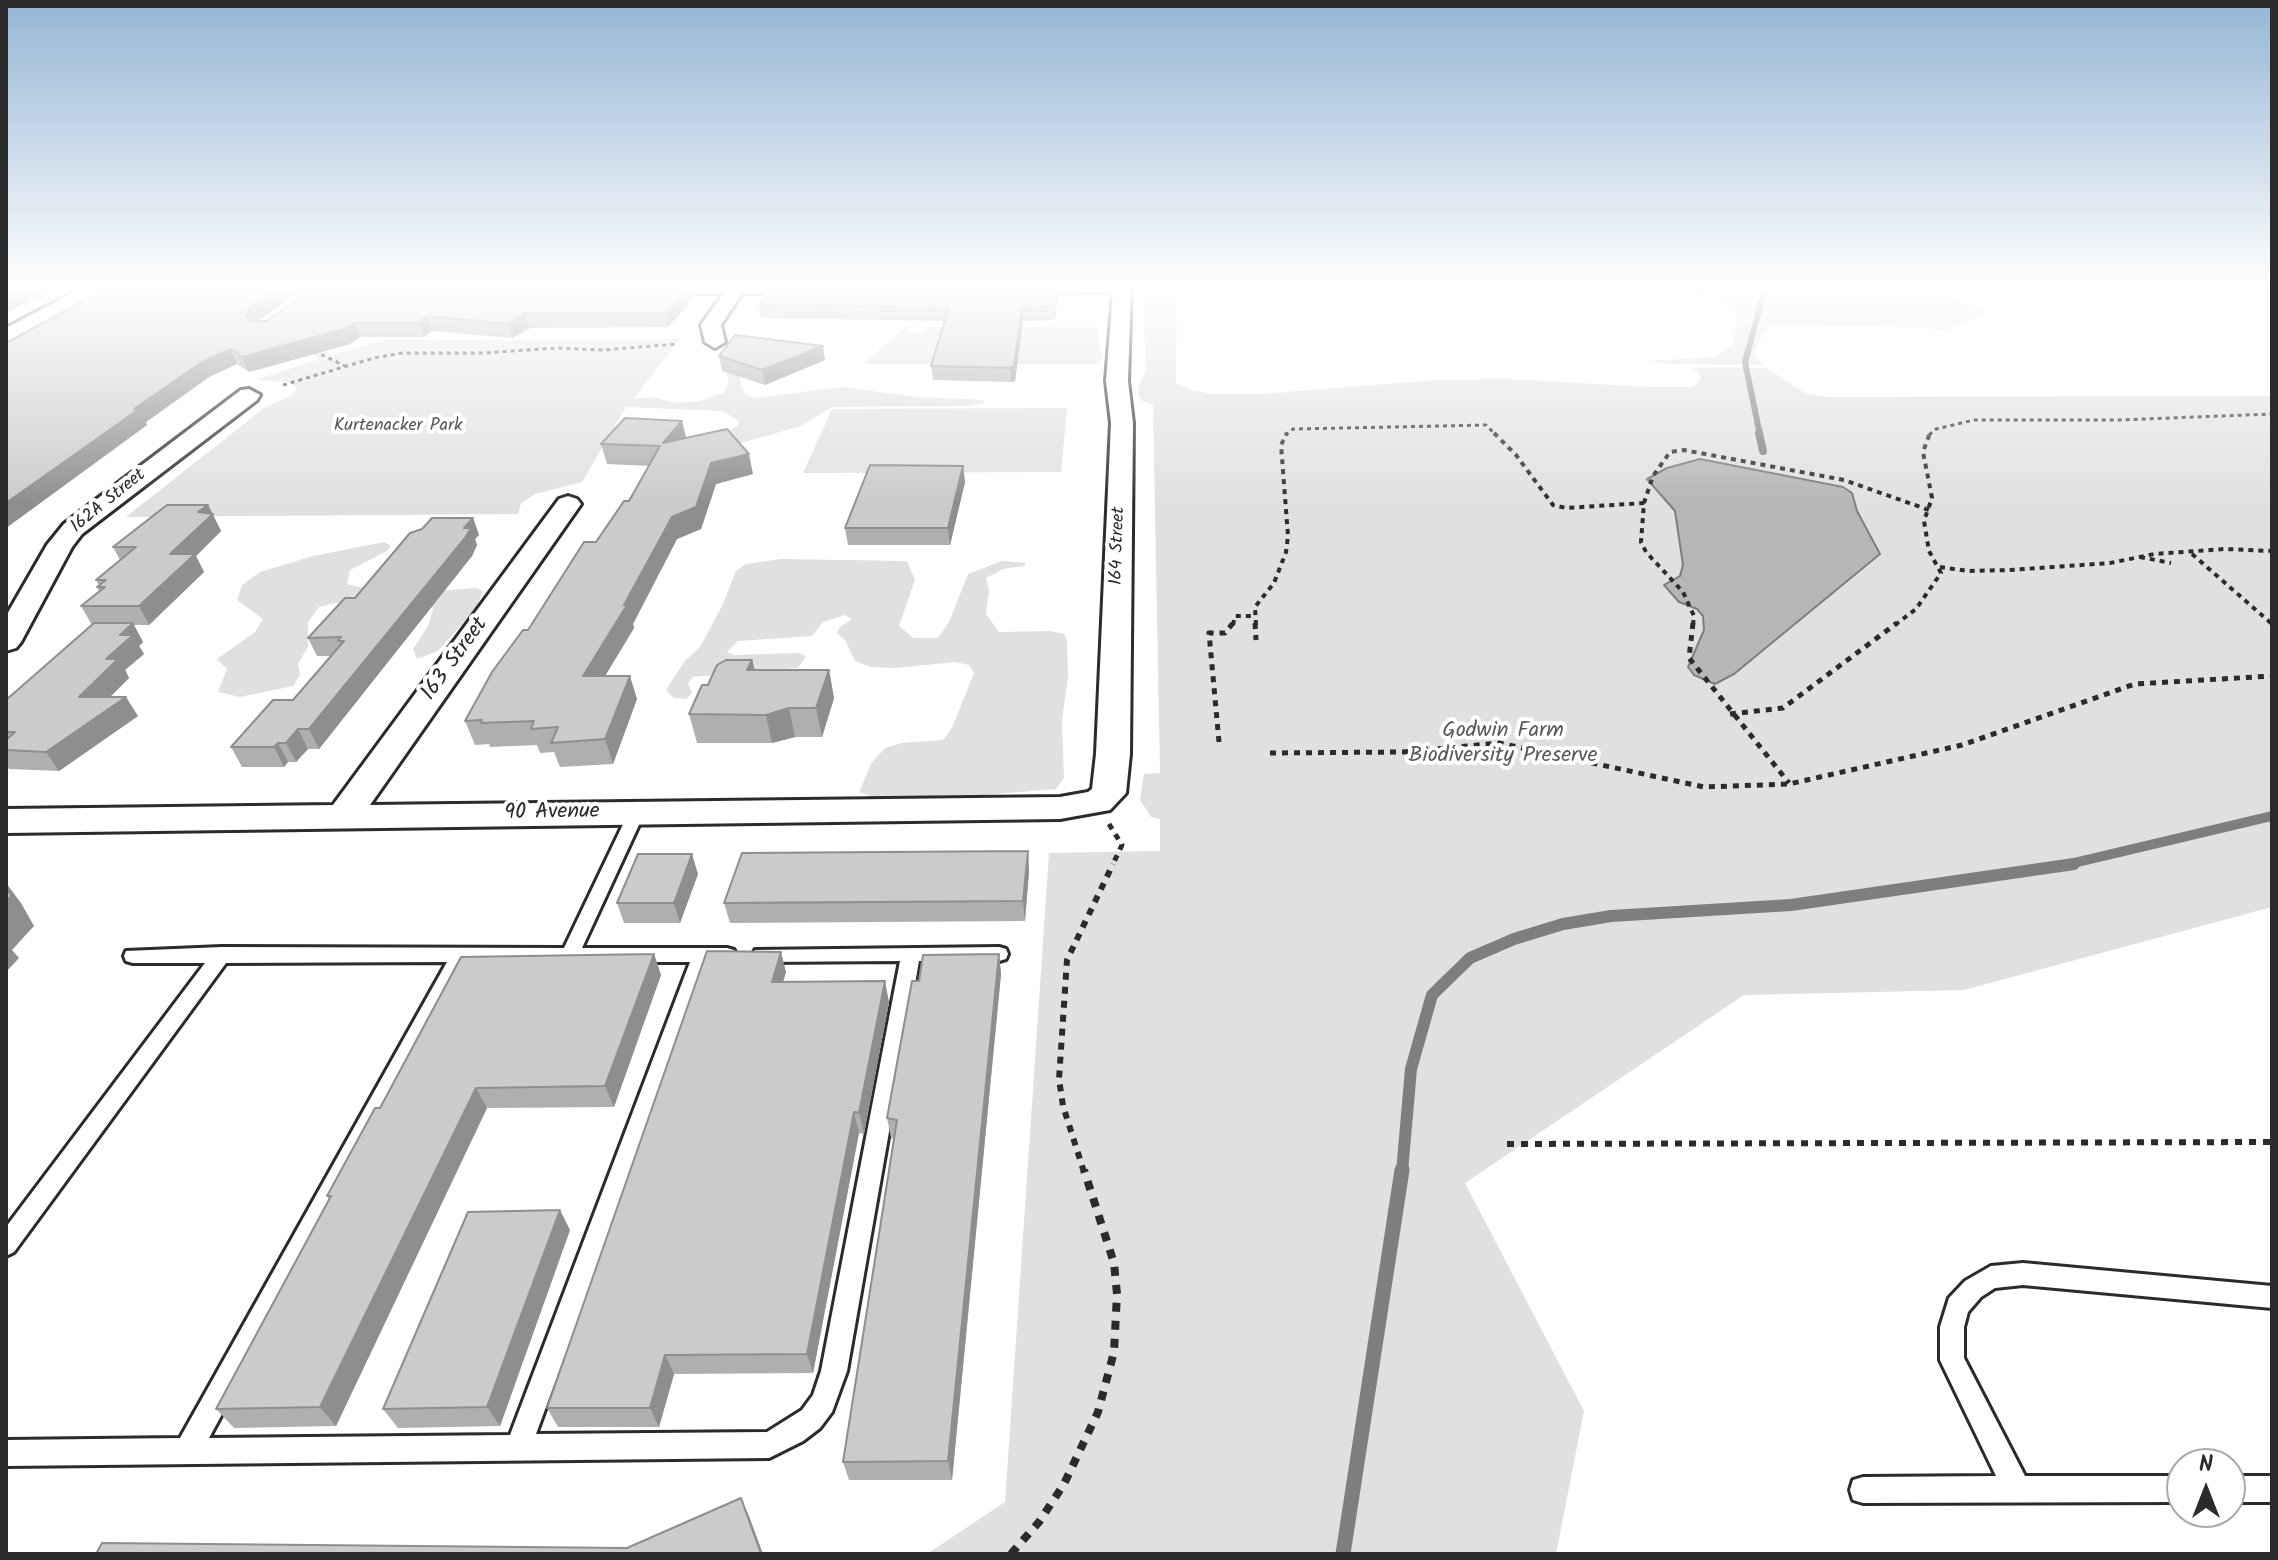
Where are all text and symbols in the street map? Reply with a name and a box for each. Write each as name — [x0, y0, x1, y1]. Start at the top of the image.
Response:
park label: Kurtenacker Park — [334, 416, 462, 438]
street label: 162A Street — [67, 465, 151, 539]
street label: 164 Street — [1107, 506, 1131, 586]
street label: 163 Street — [417, 613, 495, 707]
park label: Godwin Farm Biodiversity Preserve — [1408, 719, 1598, 770]
street label: 90 Avenue — [504, 800, 600, 828]
north arrow — [2166, 1448, 2246, 1528]
text: N — [2199, 1448, 2213, 1483]

